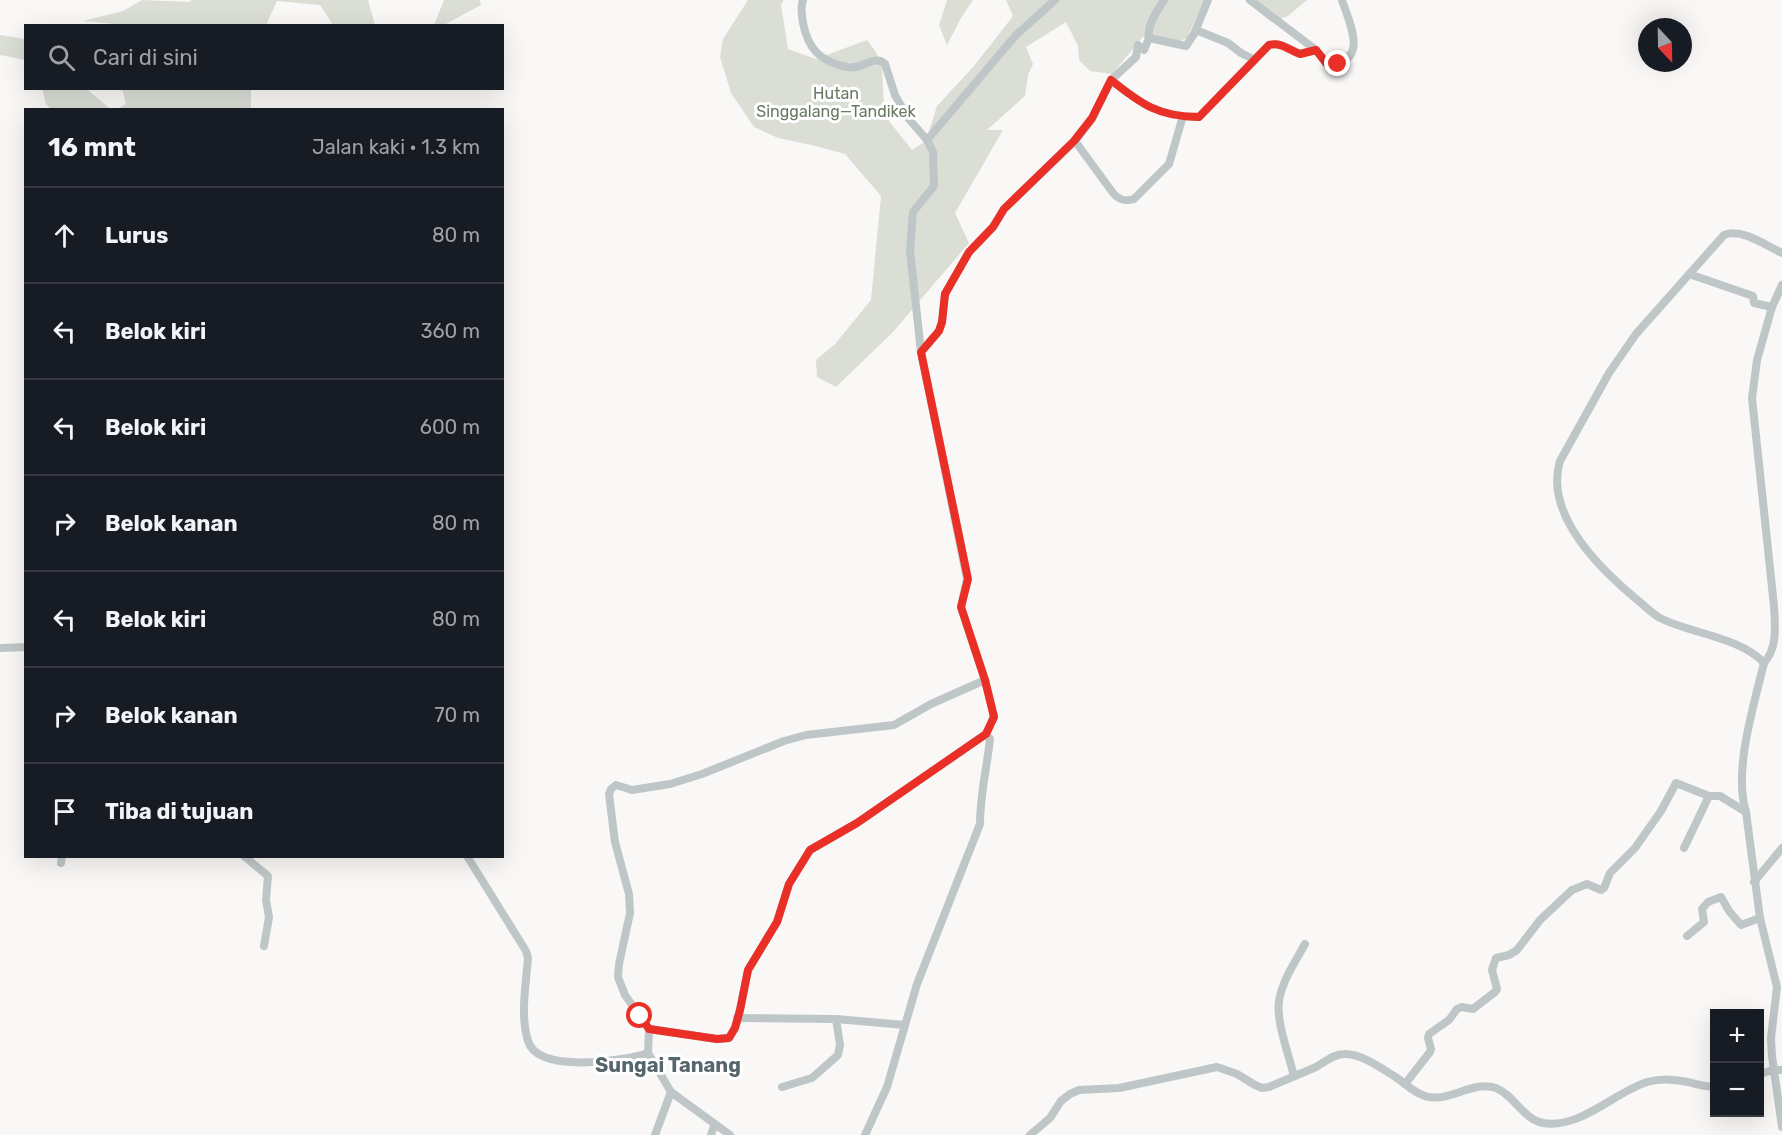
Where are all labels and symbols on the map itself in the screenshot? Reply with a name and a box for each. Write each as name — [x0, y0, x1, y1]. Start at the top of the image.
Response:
north arrow — [1638, 18, 1692, 72]
route end — [1324, 50, 1350, 76]
park label: Hutan Singgalang—Tandikek — [756, 84, 916, 121]
route start — [626, 1002, 652, 1028]
district label: Sungai Tanang — [595, 1053, 741, 1077]

